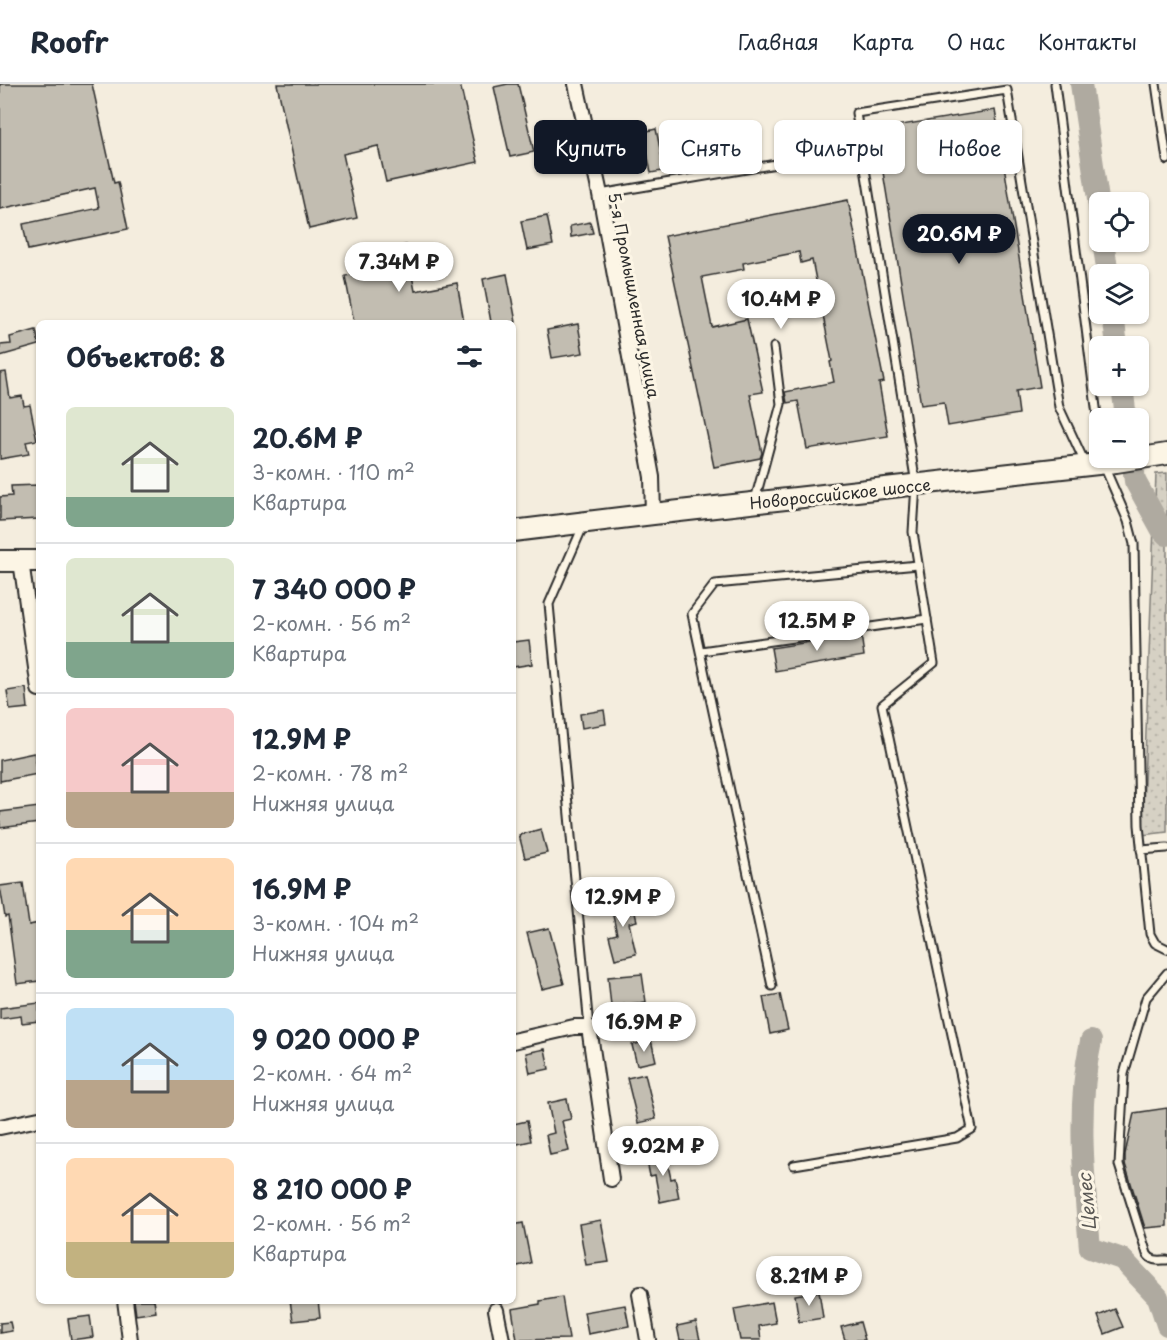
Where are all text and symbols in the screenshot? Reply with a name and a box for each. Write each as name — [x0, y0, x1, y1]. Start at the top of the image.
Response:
text: Roofr — [30, 20, 109, 63]
text: Главная — [738, 25, 819, 57]
text: Карта — [852, 25, 914, 57]
text: О нас — [947, 25, 1005, 57]
text: Контакты — [1038, 25, 1137, 57]
chip: Купить — [534, 120, 647, 174]
chip: Снять — [659, 120, 762, 174]
chip: Фильтры — [774, 120, 905, 174]
chip: Новое — [917, 120, 1022, 174]
street label: 5-я Промышленная улица — [603, 190, 667, 400]
map controls — [1089, 192, 1149, 468]
button: locate — [1089, 192, 1149, 252]
pin: 20.6M ₽ — [904, 214, 1014, 265]
text: 20.6M ₽ — [917, 218, 1001, 248]
pin: 7.34M ₽ — [344, 242, 454, 293]
text: 7.34M ₽ — [359, 246, 439, 276]
button: layers — [1089, 264, 1149, 324]
pin: 10.4M ₽ — [726, 279, 836, 330]
text: 10.4M ₽ — [741, 283, 821, 313]
button: + — [1089, 336, 1149, 396]
text: Объектов: 8 — [66, 337, 226, 376]
icon: filters — [453, 340, 486, 373]
button: − — [1089, 408, 1149, 468]
text: 20.6M ₽ — [252, 418, 362, 457]
icon: home — [114, 431, 186, 503]
text: 3-комн. · 110 m² — [252, 457, 415, 487]
street label: Новороссийское шоссе — [748, 472, 932, 514]
text: Квартира — [252, 487, 346, 517]
text: 7 340 000 ₽ — [252, 569, 416, 608]
icon: home — [114, 582, 186, 654]
pin: 12.5M ₽ — [762, 601, 872, 652]
text: 12.5M ₽ — [778, 605, 856, 635]
text: 2-комн. · 56 m² — [252, 608, 411, 638]
text: Квартира — [252, 638, 346, 668]
text: 12.9M ₽ — [252, 719, 351, 758]
icon: home — [114, 732, 186, 804]
text: 2-комн. · 78 m² — [252, 758, 408, 788]
text: Нижняя улица — [252, 788, 394, 818]
text: 16.9M ₽ — [252, 869, 351, 908]
pin: 12.9M ₽ — [568, 877, 678, 928]
text: 12.9M ₽ — [585, 881, 661, 911]
icon: home — [114, 882, 186, 954]
text: 3-комн. · 104 m² — [252, 908, 419, 938]
text: Нижняя улица — [252, 938, 394, 968]
pin: 16.9M ₽ — [589, 1002, 699, 1053]
text: 16.9M ₽ — [606, 1006, 682, 1036]
text: 9 020 000 ₽ — [252, 1019, 420, 1058]
icon: home — [114, 1032, 186, 1104]
text: 2-комн. · 64 m² — [252, 1058, 412, 1088]
text: Нижняя улица — [252, 1088, 394, 1118]
pin: 9.02M ₽ — [608, 1126, 718, 1177]
text: 9.02M ₽ — [622, 1130, 704, 1160]
text: 8 210 000 ₽ — [252, 1169, 412, 1208]
water label: Цемес — [1070, 1171, 1102, 1231]
icon: home — [114, 1182, 186, 1254]
text: 2-комн. · 56 m² — [252, 1208, 411, 1238]
text: Квартира — [252, 1238, 346, 1268]
pin: 8.21M ₽ — [754, 1256, 864, 1307]
text: 8.21M ₽ — [770, 1260, 848, 1290]

